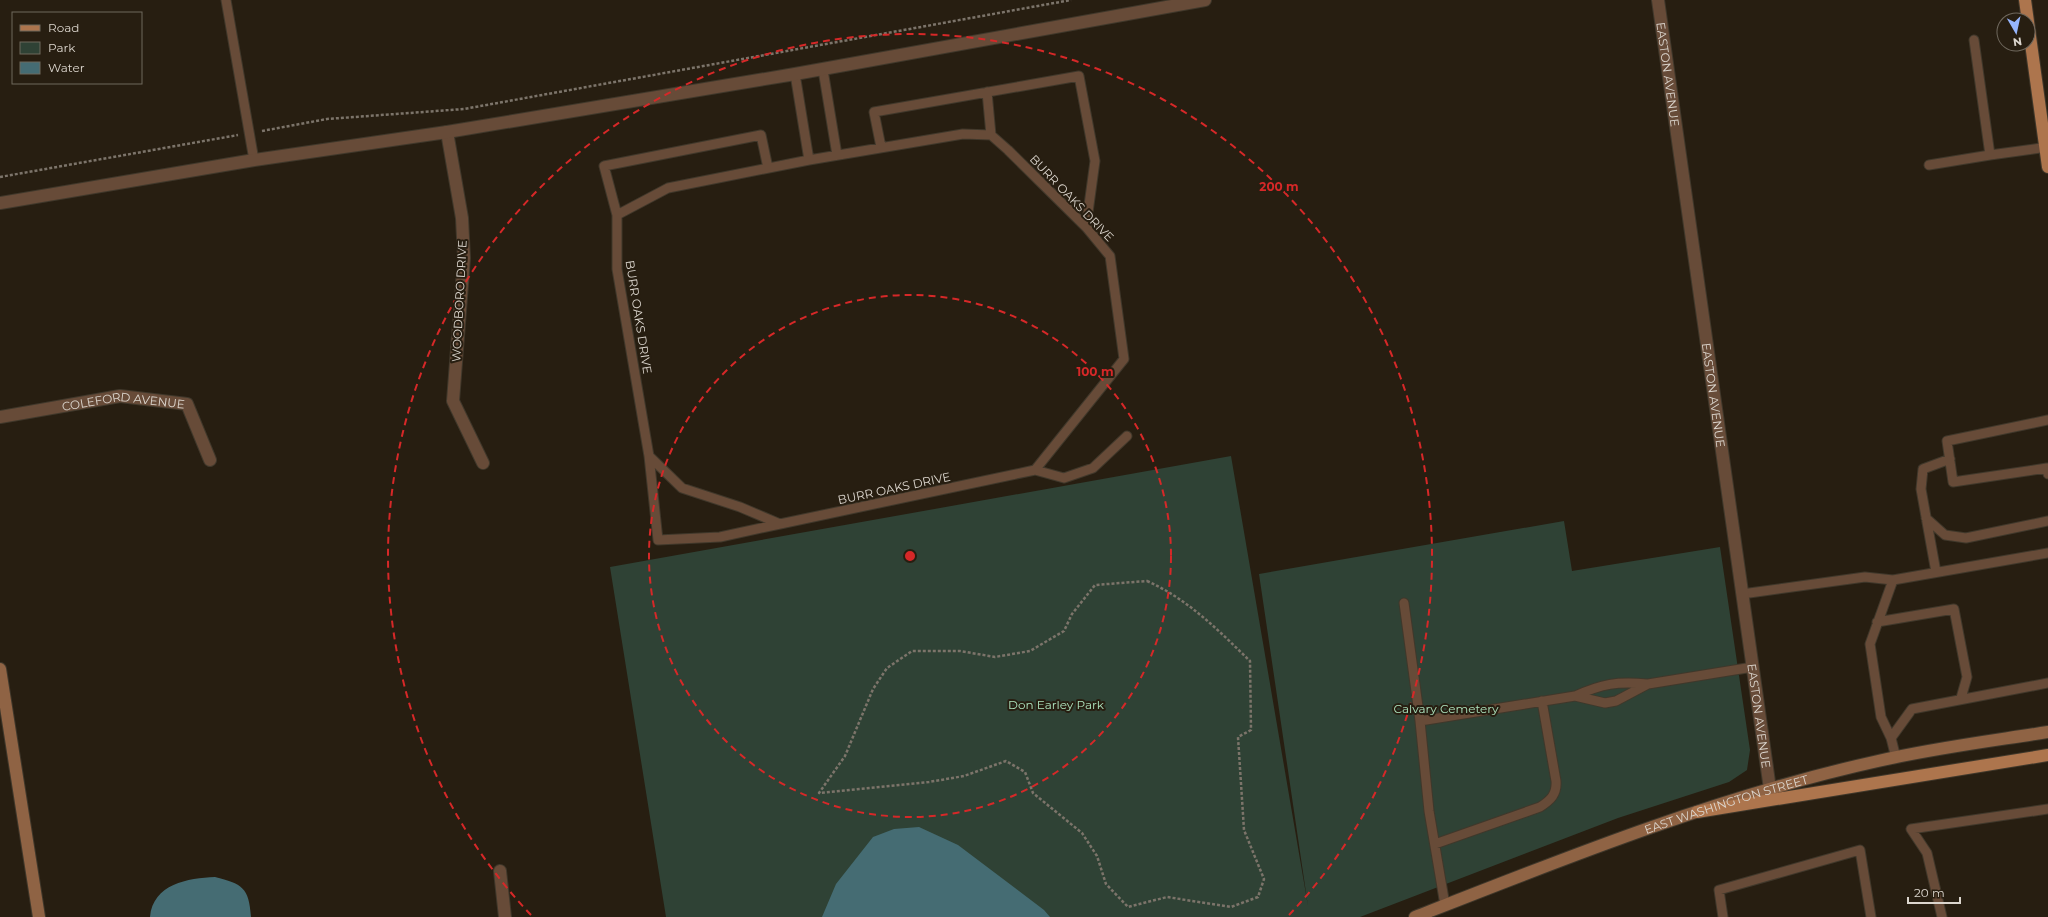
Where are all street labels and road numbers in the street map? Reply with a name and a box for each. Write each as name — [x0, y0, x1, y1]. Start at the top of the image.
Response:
street label: EASTON AVENUE — [1654, 21, 1683, 127]
street label: BURR OAKS DRIVE — [1027, 152, 1117, 244]
street label: WOODBORO DRIVE — [448, 239, 470, 363]
street label: BURR OAKS DRIVE — [623, 259, 655, 375]
street label: EASTON AVENUE — [1699, 342, 1729, 448]
street label: COLEFORD AVENUE — [61, 388, 186, 414]
street label: BURR OAKS DRIVE — [836, 469, 952, 507]
street label: EASTON AVENUE — [1745, 663, 1774, 769]
street label: EAST WASHINGTON STREET — [1642, 771, 1810, 837]

